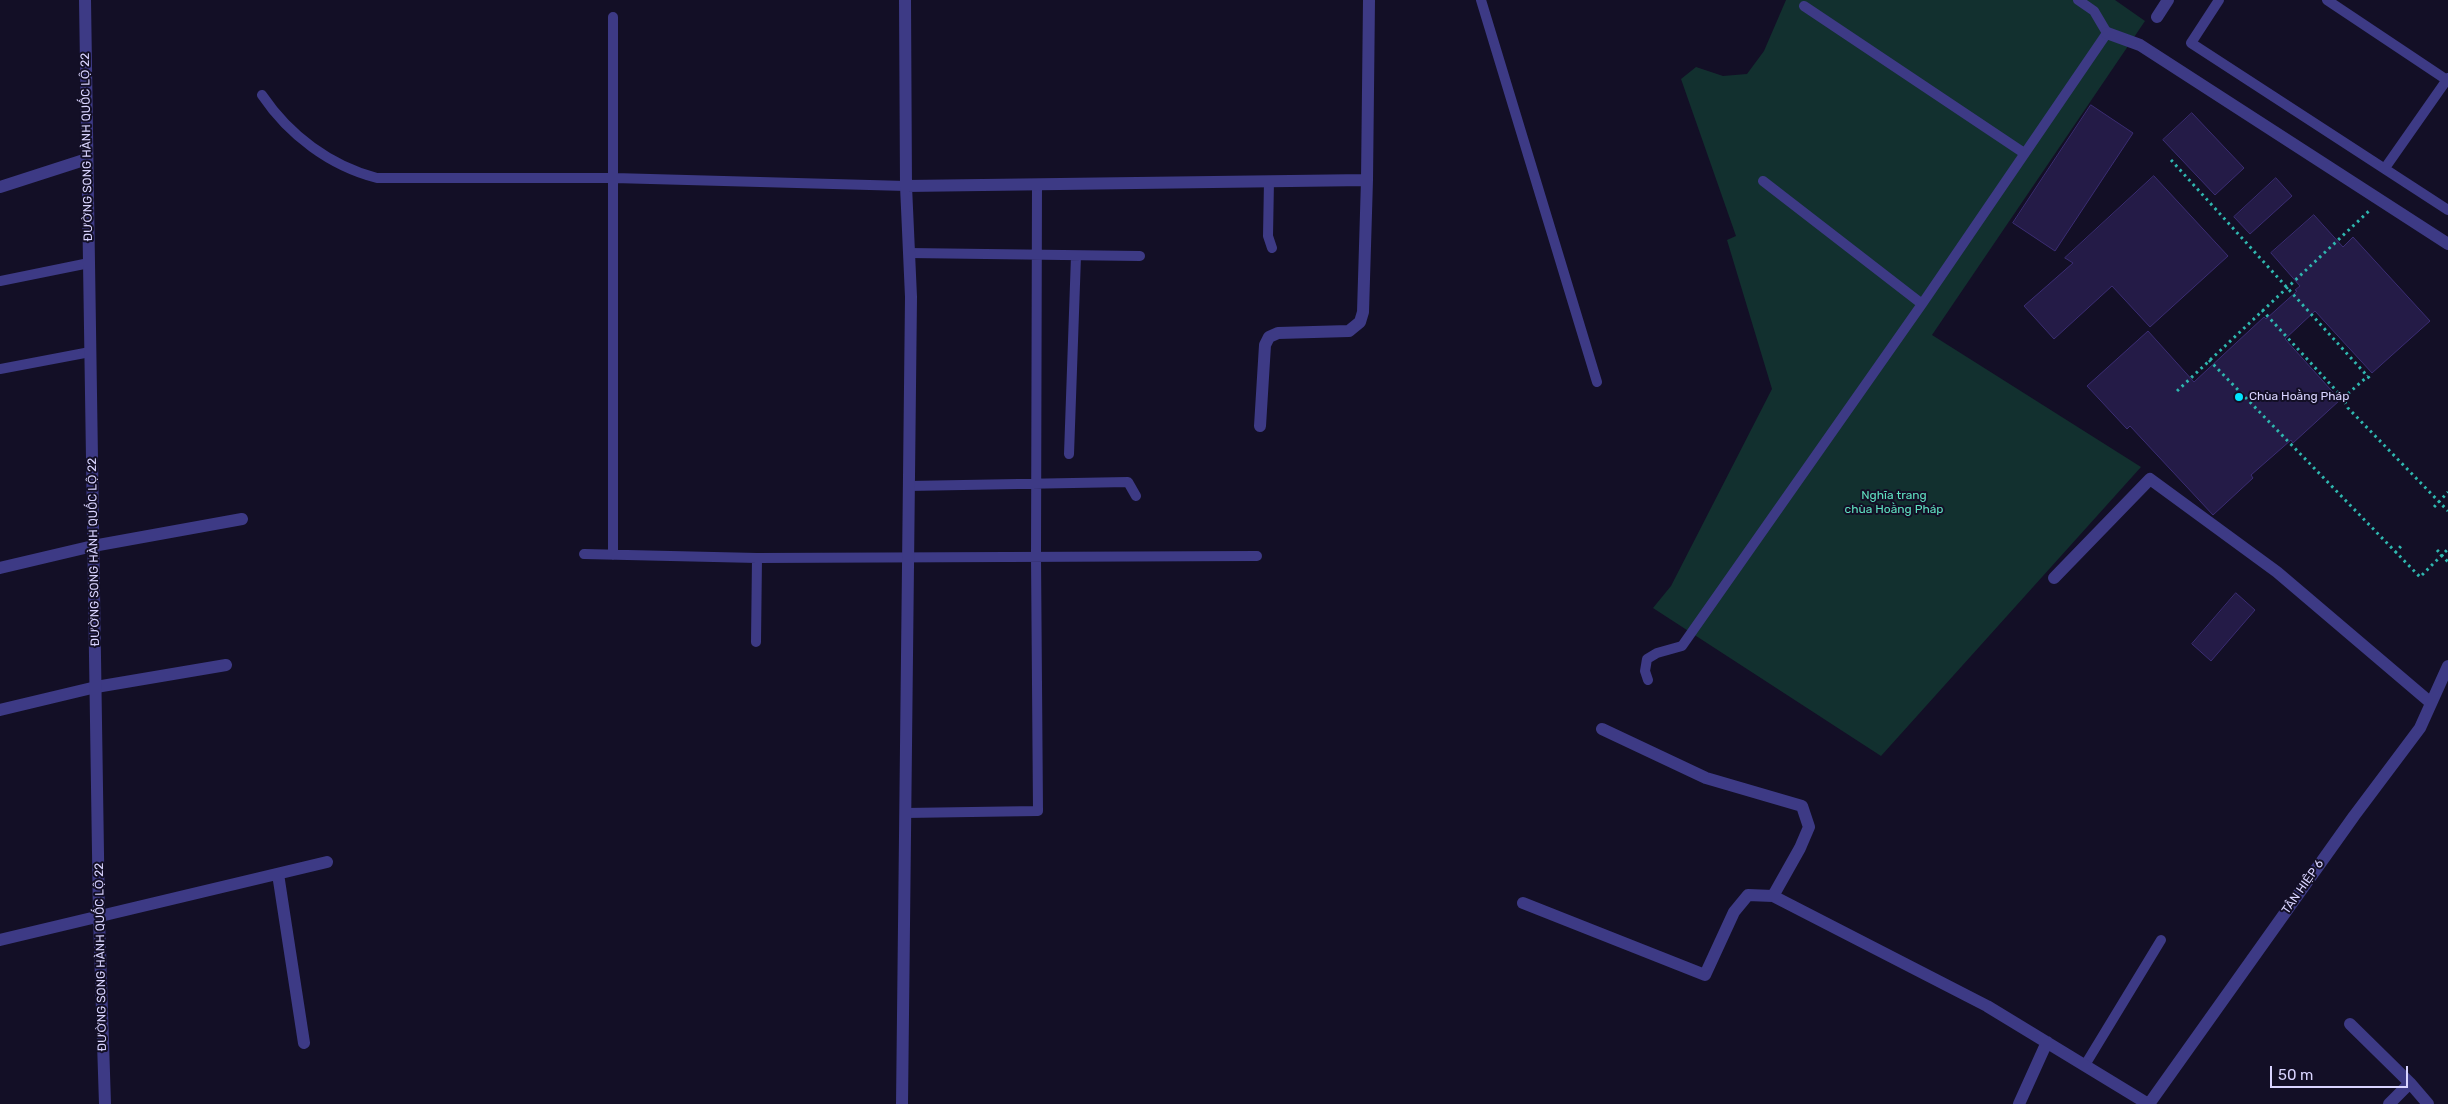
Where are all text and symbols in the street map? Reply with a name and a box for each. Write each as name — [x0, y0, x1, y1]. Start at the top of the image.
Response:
street label: ĐƯỜNG SONG HÀNH QUỐC LỘ 22 — [78, 53, 96, 241]
place label: Chùa Hoằng Pháp — [2249, 390, 2349, 404]
marker: Chùa Hoằng Pháp — [2233, 391, 2245, 403]
street label: ĐƯỜNG SONG HÀNH QUỐC LỘ 22 — [85, 458, 103, 646]
park label: Nghĩa trang chùa Hoằng Pháp — [1845, 489, 1943, 517]
street label: TÂN HIỆP 6 — [2279, 857, 2327, 917]
street label: ĐƯỜNG SONG HÀNH QUỐC LỘ 22 — [92, 863, 110, 1051]
scale bar — [2273, 1056, 2410, 1088]
text: 50 m — [2278, 1066, 2313, 1084]

